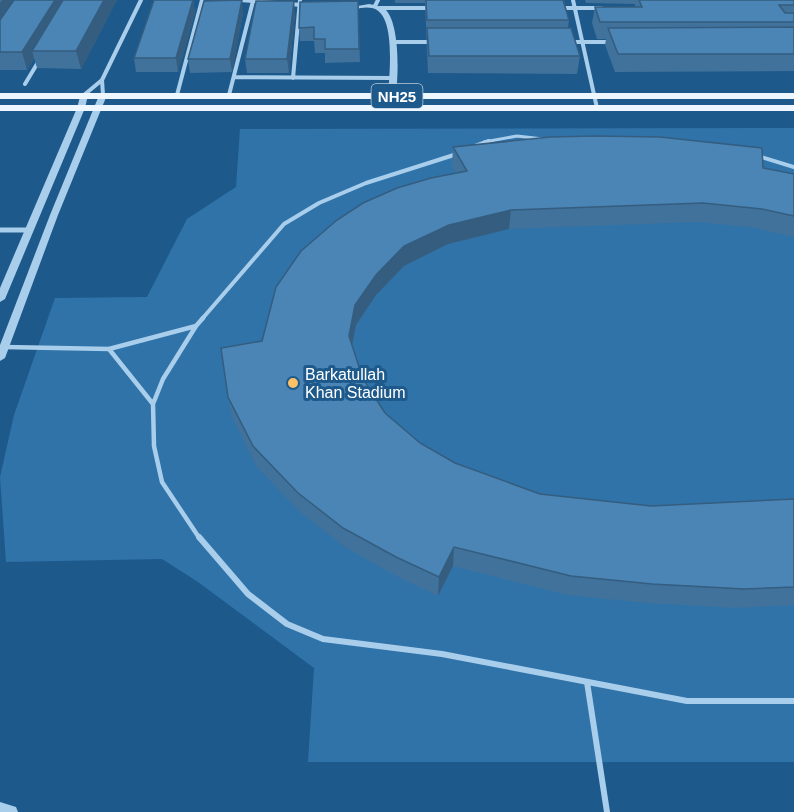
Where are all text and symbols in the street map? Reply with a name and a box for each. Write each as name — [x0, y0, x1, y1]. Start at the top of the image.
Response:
road number: NH25 — [372, 84, 422, 108]
place label: Barkatullah Khan Stadium — [305, 366, 406, 401]
marker: Barkatullah Khan Stadium — [286, 376, 300, 390]

